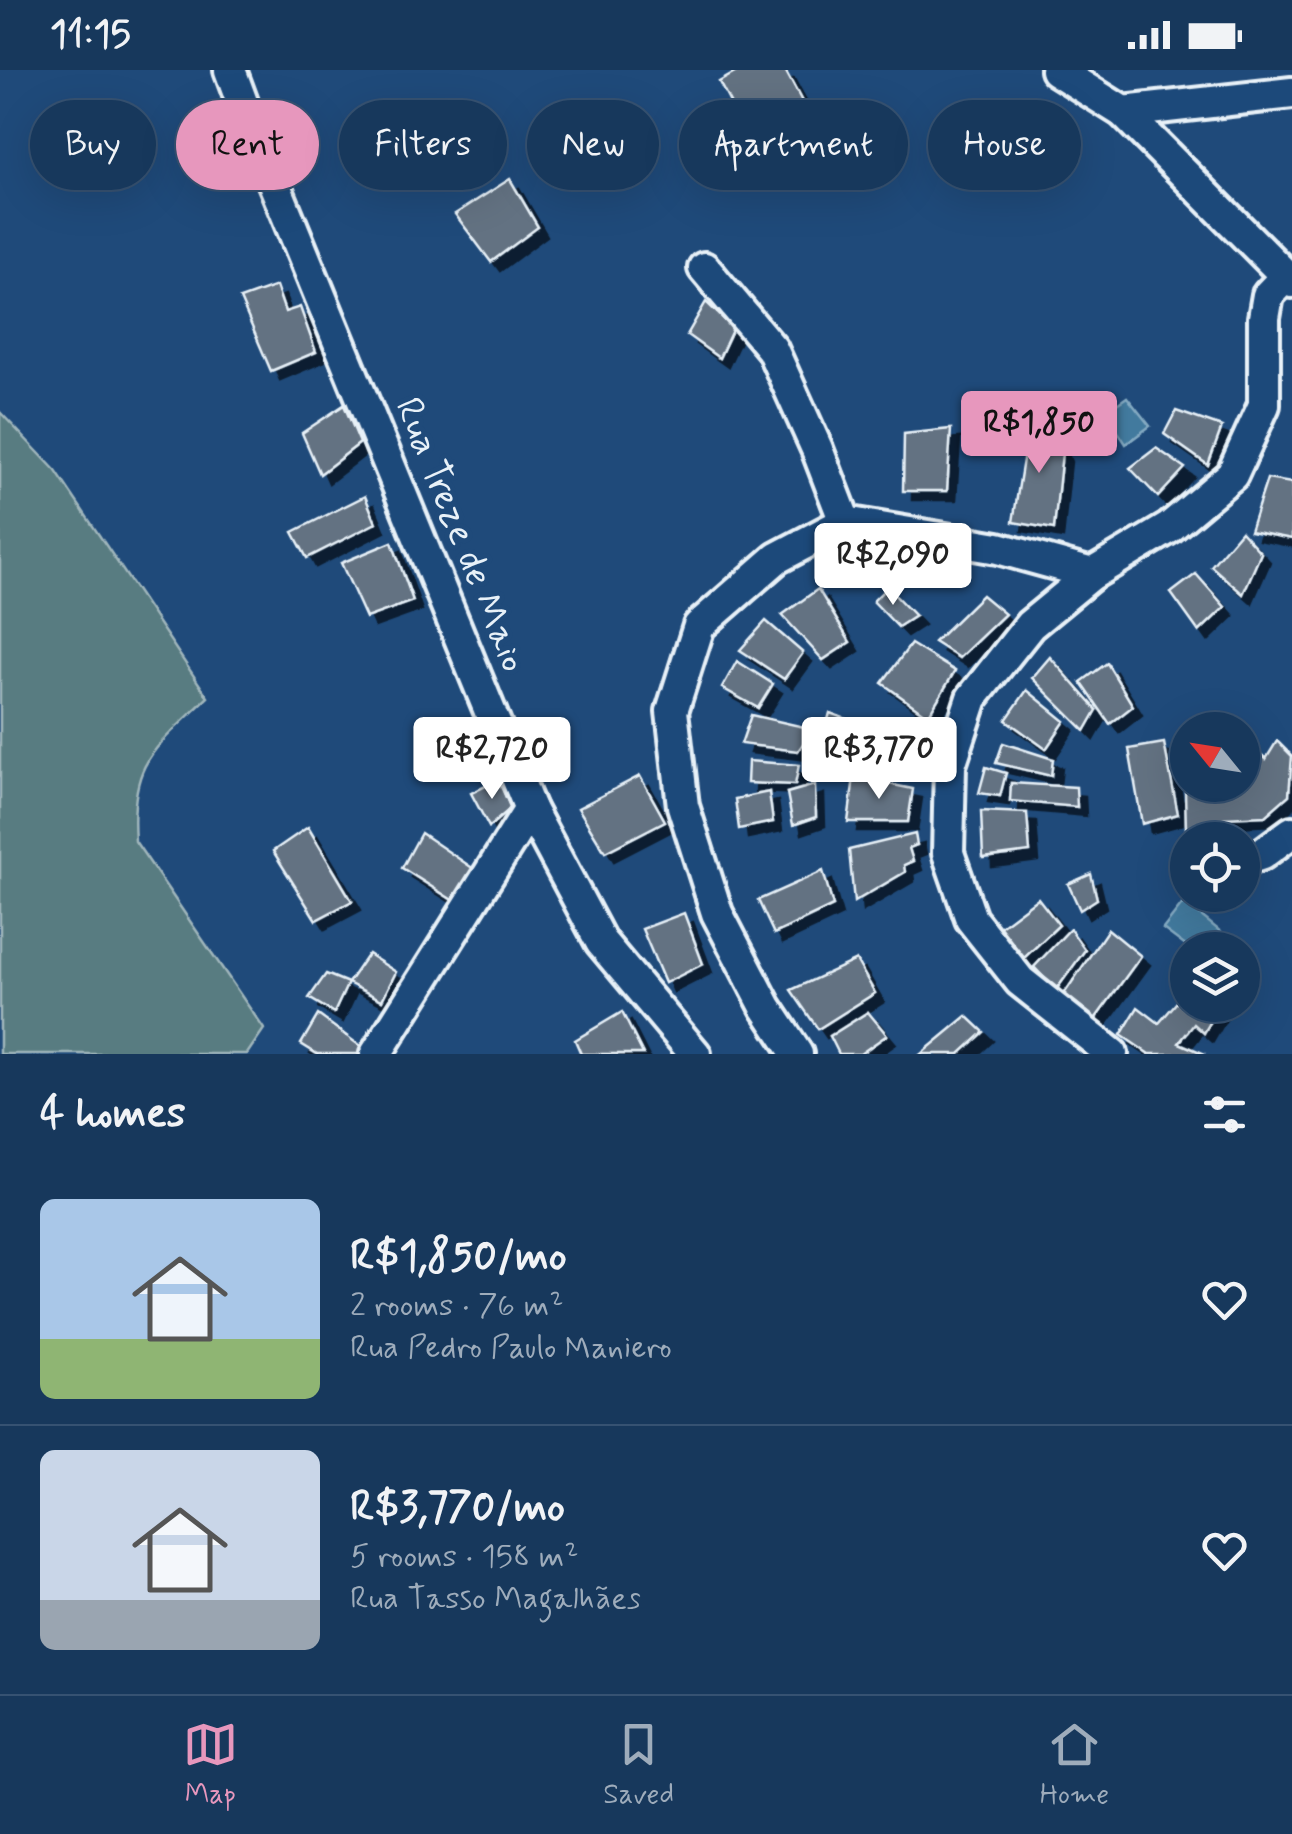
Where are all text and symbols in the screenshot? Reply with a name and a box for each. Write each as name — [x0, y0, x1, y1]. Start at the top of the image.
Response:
text: 11:15 — [50, 11, 131, 60]
chip: Buy — [30, 100, 156, 190]
chip: Rent — [176, 100, 319, 190]
chip: Filters — [339, 100, 507, 190]
chip: New — [527, 100, 659, 190]
chip: Apartment — [679, 100, 908, 190]
chip: House — [928, 100, 1081, 190]
street label: Rua Treze de Maio — [383, 391, 537, 679]
pin: R$1,850 — [947, 391, 1131, 476]
text: R$1,850 — [983, 402, 1095, 444]
pin: R$2,090 — [801, 523, 985, 608]
text: R$2,090 — [836, 534, 950, 576]
north arrow — [1170, 712, 1260, 802]
map controls — [1170, 712, 1260, 1022]
pin: R$2,720 — [400, 717, 584, 802]
pin: R$3,770 — [787, 717, 971, 802]
text: R$2,720 — [435, 728, 549, 770]
text: R$3,770 — [824, 728, 934, 770]
button: locate — [1170, 822, 1260, 912]
button: layers — [1170, 932, 1260, 1022]
text: 4 homes — [40, 1087, 186, 1142]
icon: filters — [1197, 1087, 1252, 1142]
text: R$1,850/mo — [350, 1230, 567, 1285]
icon: home — [120, 1239, 240, 1359]
icon: heart — [1197, 1272, 1252, 1327]
text: 2 rooms · 76 m² — [350, 1285, 563, 1327]
text: Rua Pedro Paulo Maniero — [350, 1327, 672, 1369]
text: R$3,770/mo — [350, 1481, 565, 1536]
icon: home — [120, 1490, 240, 1610]
icon: heart — [1197, 1523, 1252, 1578]
text: 5 rooms · 158 m² — [350, 1536, 578, 1578]
text: Rua Tasso Magalhães — [350, 1578, 641, 1620]
tab: Map — [183, 1717, 238, 1814]
tab: Saved — [603, 1717, 674, 1814]
tab: Home — [1040, 1717, 1109, 1814]

